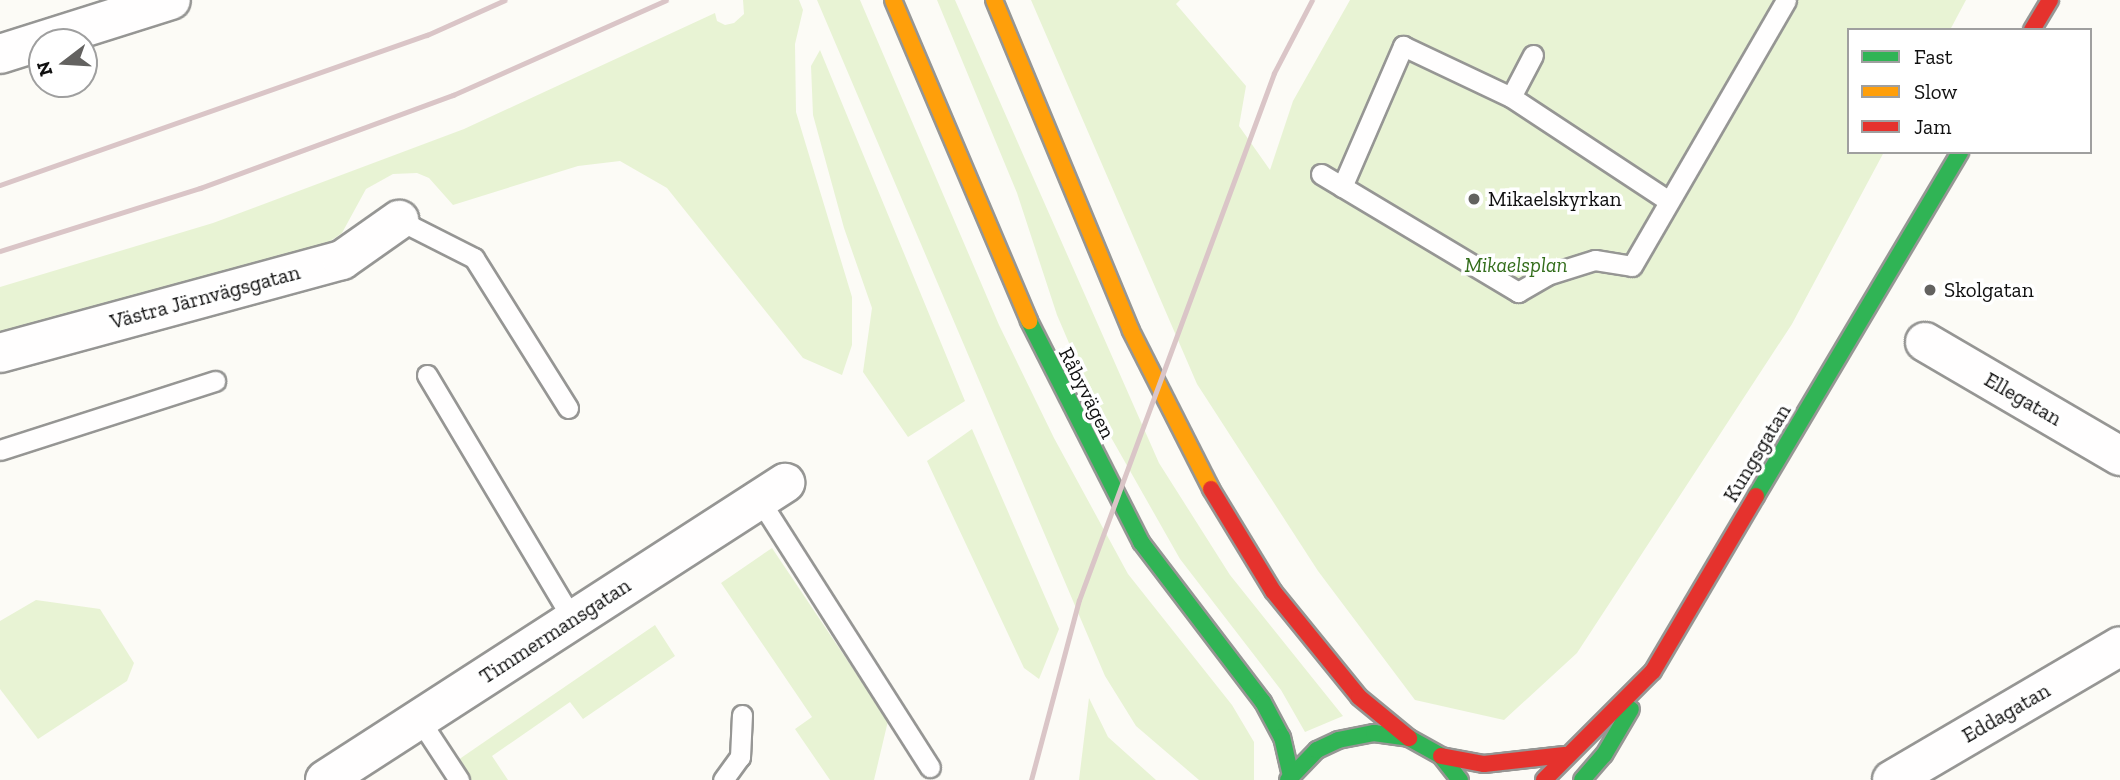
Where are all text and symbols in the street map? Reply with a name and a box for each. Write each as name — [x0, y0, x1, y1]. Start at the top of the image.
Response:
north arrow — [28, 28, 98, 98]
legend — [1847, 28, 2092, 154]
text: Fast — [1914, 44, 1953, 69]
text: N — [31, 58, 57, 79]
text: Slow — [1914, 79, 1957, 104]
text: Jam — [1914, 114, 1951, 139]
place label: Mikaelskyrkan — [1488, 186, 1622, 212]
marker: Mikaelskyrkan — [1466, 191, 1482, 207]
park label: Mikaelsplan — [1464, 252, 1568, 278]
street label: Västra Järnvägsgatan — [107, 259, 303, 335]
place label: Skolgatan — [1944, 277, 2034, 303]
marker: Skolgatan — [1922, 282, 1938, 298]
street label: Råbyvägen — [1053, 343, 1121, 443]
street label: Ellegatan — [1980, 367, 2066, 431]
street label: Kungsgatan — [1718, 400, 1796, 506]
street label: Timmermansgatan — [475, 573, 635, 689]
street label: Eddagatan — [1958, 678, 2054, 748]

